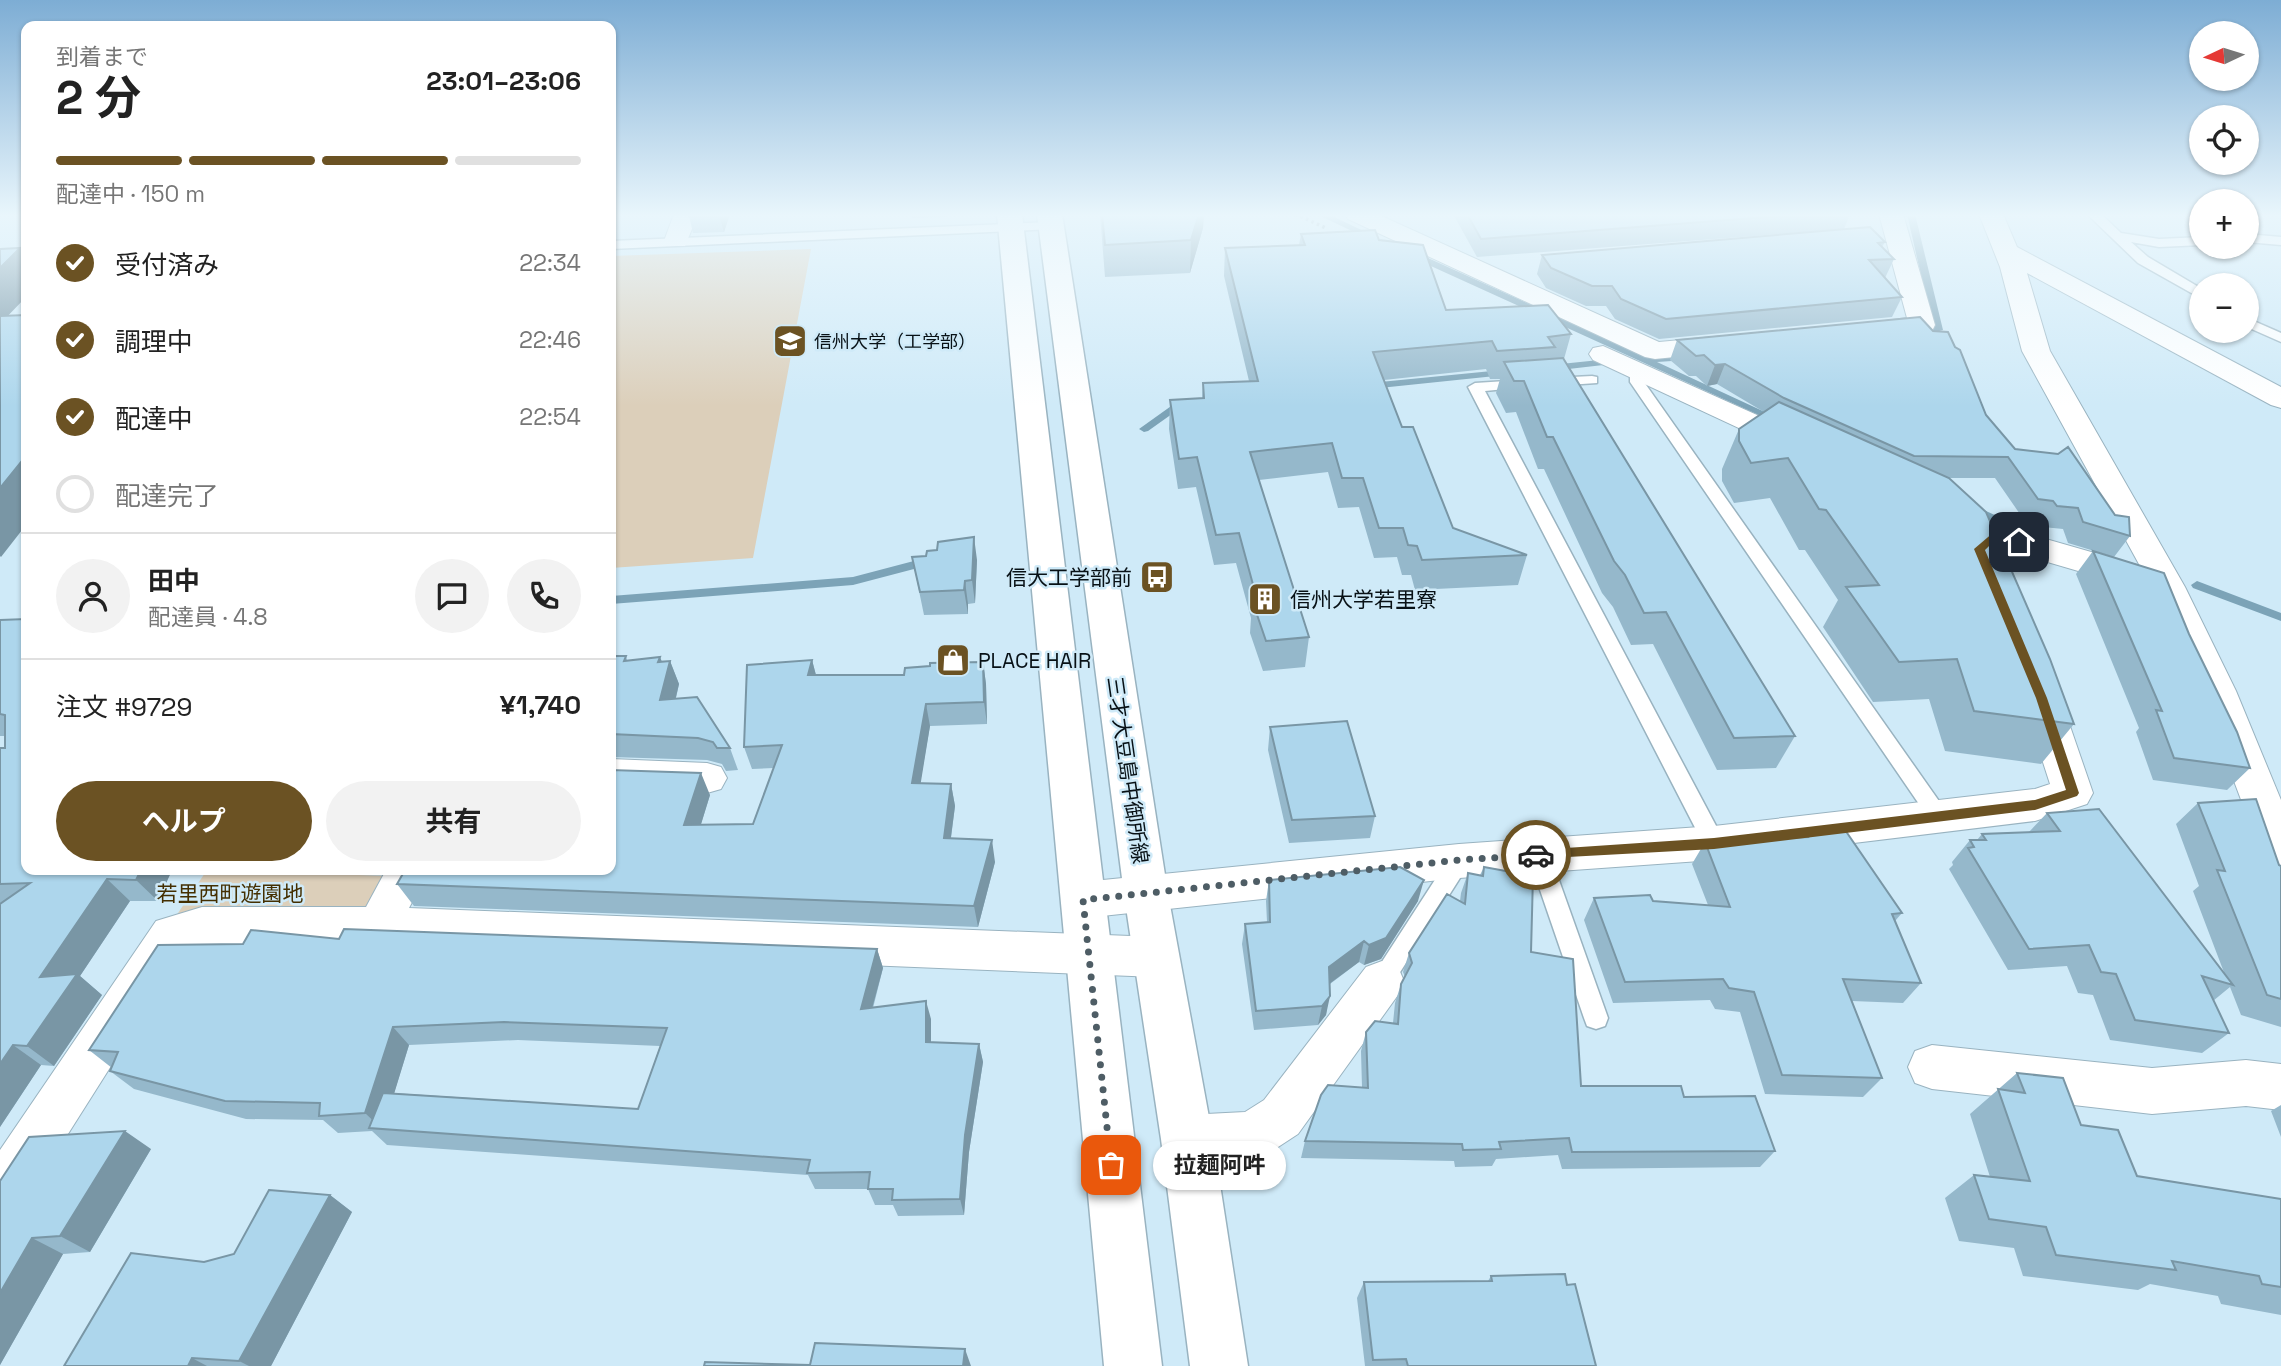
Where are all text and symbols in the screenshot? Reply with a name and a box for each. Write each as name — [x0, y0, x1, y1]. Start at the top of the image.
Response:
north arrow — [2189, 21, 2259, 91]
map controls — [2189, 21, 2259, 343]
text: 到着まで — [56, 42, 148, 72]
text: 23:01–23:06 — [426, 64, 581, 98]
text: 2 分 — [56, 69, 141, 127]
button: locate — [2189, 105, 2259, 175]
text: 配達中 · 150 m — [56, 179, 205, 209]
button: + — [2189, 189, 2259, 259]
icon: check — [56, 244, 94, 282]
text: 受付済み — [115, 248, 219, 282]
text: 22:34 — [519, 248, 581, 278]
button: − — [2189, 273, 2259, 343]
icon: check — [56, 321, 94, 359]
school or university icon: 信州大学（工学部） — [771, 322, 809, 360]
text: 調理中 — [115, 325, 193, 359]
text: 22:46 — [519, 325, 581, 355]
place label: 信州大学（工学部） — [814, 330, 976, 353]
icon: check — [56, 398, 94, 436]
text: 配達中 — [115, 402, 193, 436]
text: 22:54 — [519, 402, 581, 432]
text: 配達完了 — [115, 479, 219, 513]
pin — [1989, 512, 2049, 572]
icon: home — [2000, 523, 2038, 561]
bus stop icon: 信大工学部前 — [1138, 558, 1176, 596]
button: person — [56, 559, 130, 633]
button: chat — [415, 559, 489, 633]
button: phone — [507, 559, 581, 633]
text: 田中 — [148, 564, 200, 598]
place label: 信大工学部前 — [1006, 564, 1132, 591]
building icon: 信州大学若里寮 — [1246, 580, 1284, 618]
place label: 信州大学若里寮 — [1290, 586, 1437, 613]
text: 配達員 · 4.8 — [148, 602, 268, 632]
shop icon: PLACE HAIR — [934, 641, 972, 679]
place label: PLACE HAIR — [978, 647, 1091, 674]
street label: 三才大豆島中御所線 — [1101, 675, 1155, 865]
text: ¥1,740 — [500, 688, 581, 722]
text: 注文 #9729 — [56, 690, 192, 724]
button: ヘルプ — [56, 781, 312, 861]
button: 共有 — [326, 781, 581, 861]
courier — [1501, 820, 1571, 890]
icon: car — [1517, 836, 1555, 874]
park label: 若里西町遊園地 — [157, 880, 304, 907]
pin — [1081, 1135, 1141, 1195]
callout: 拉麺阿吽 — [1153, 1140, 1286, 1190]
icon: bag — [1092, 1146, 1130, 1184]
text: 拉麺阿吽 — [1174, 1150, 1266, 1180]

